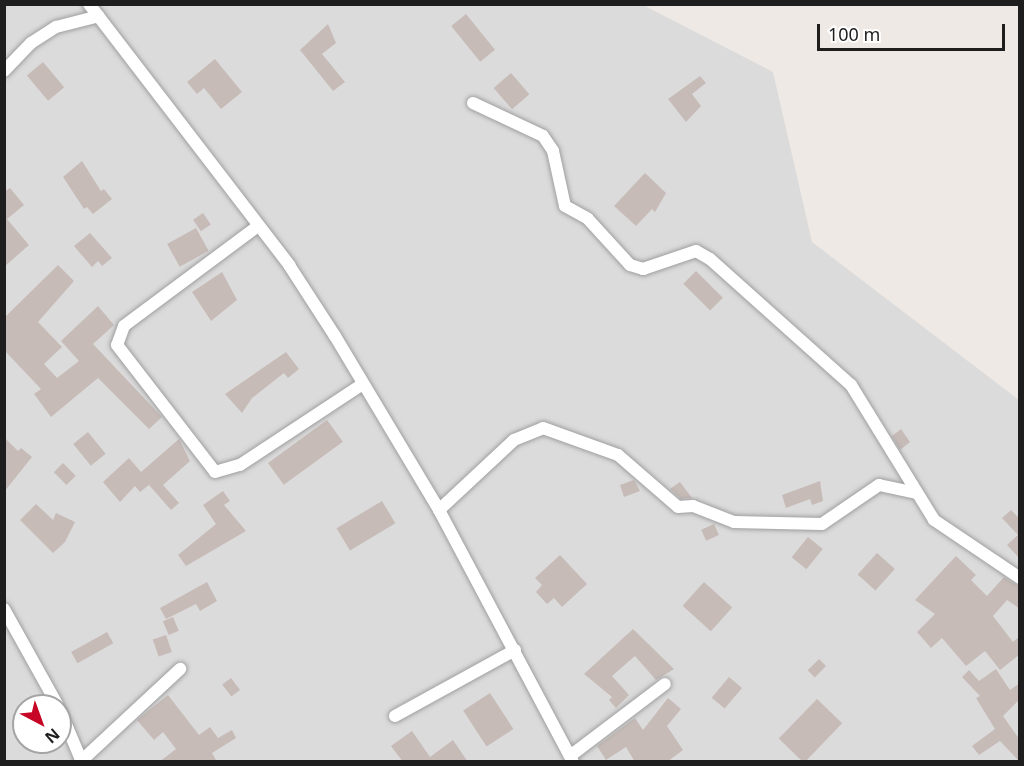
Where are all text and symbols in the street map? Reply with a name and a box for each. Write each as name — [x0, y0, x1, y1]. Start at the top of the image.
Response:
scale bar — [820, 12, 1008, 50]
text: 100 m — [828, 22, 880, 46]
north arrow — [12, 694, 72, 754]
text: N — [40, 723, 65, 749]

